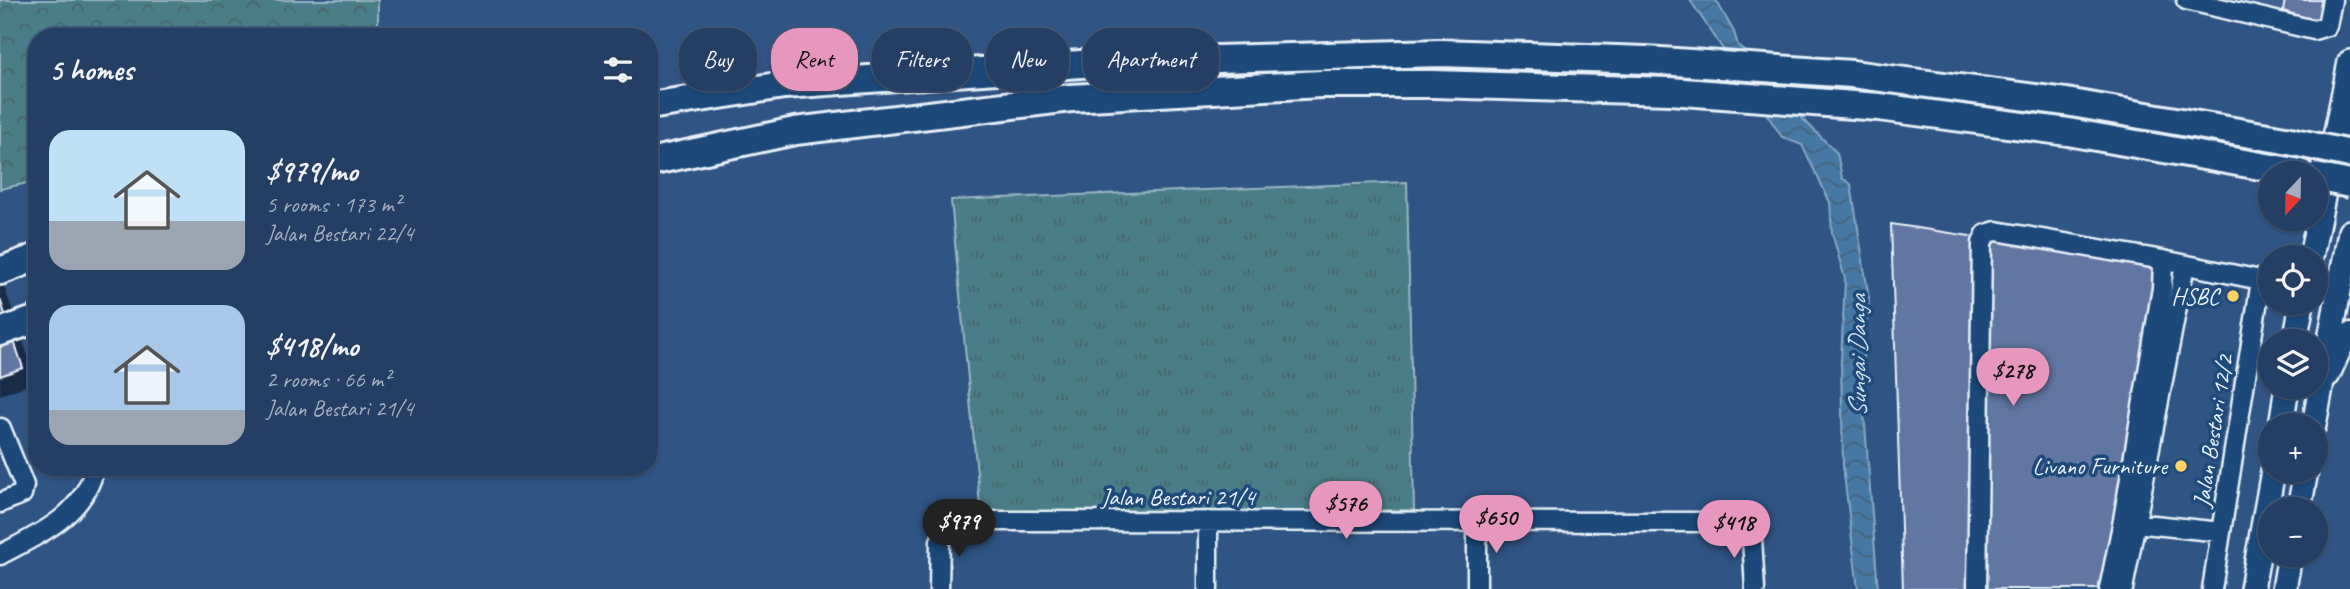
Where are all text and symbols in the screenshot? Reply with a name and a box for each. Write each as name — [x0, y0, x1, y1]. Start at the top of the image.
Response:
chip: Buy — [679, 28, 757, 91]
chip: Rent — [771, 28, 858, 91]
chip: Filters — [872, 28, 972, 91]
chip: New — [986, 28, 1069, 91]
chip: Apartment — [1083, 28, 1219, 91]
text: 5 homes — [49, 51, 133, 89]
icon: filters — [599, 51, 637, 89]
text: $979/mo — [266, 152, 358, 190]
icon: home — [105, 158, 189, 242]
north arrow — [2258, 161, 2328, 231]
map controls — [2258, 161, 2328, 567]
text: 5 rooms · 173 m² — [266, 190, 401, 219]
text: Jalan Bestari 22/4 — [266, 219, 413, 248]
button: locate — [2258, 245, 2328, 315]
place label: HSBC — [2171, 281, 2222, 311]
marker: HSBC — [2225, 288, 2241, 304]
water label: Sungai Danga — [1841, 292, 1874, 417]
text: $418/mo — [266, 327, 358, 365]
button: layers — [2258, 329, 2328, 399]
icon: home — [105, 333, 189, 417]
pin: $278 — [1972, 348, 2054, 408]
street label: Jalan Bestari 12/2 — [2186, 351, 2240, 510]
text: $278 — [1992, 356, 2034, 385]
text: 2 rooms · 66 m² — [266, 365, 390, 394]
text: Jalan Bestari 21/4 — [266, 394, 413, 423]
button: + — [2258, 413, 2328, 483]
place label: Livano Furniture — [2032, 451, 2169, 481]
marker: Livano Furniture — [2173, 458, 2189, 474]
street label: Jalan Bestari 21/4 — [1100, 482, 1257, 512]
pin: $576 — [1305, 482, 1387, 541]
text: $576 — [1325, 489, 1367, 518]
pin: $650 — [1455, 496, 1537, 555]
button: − — [2258, 497, 2328, 567]
pin: $979 — [918, 500, 1000, 559]
pin: $418 — [1693, 500, 1775, 560]
text: $650 — [1475, 503, 1517, 532]
text: $979 — [939, 507, 979, 536]
text: $418 — [1713, 508, 1755, 537]

